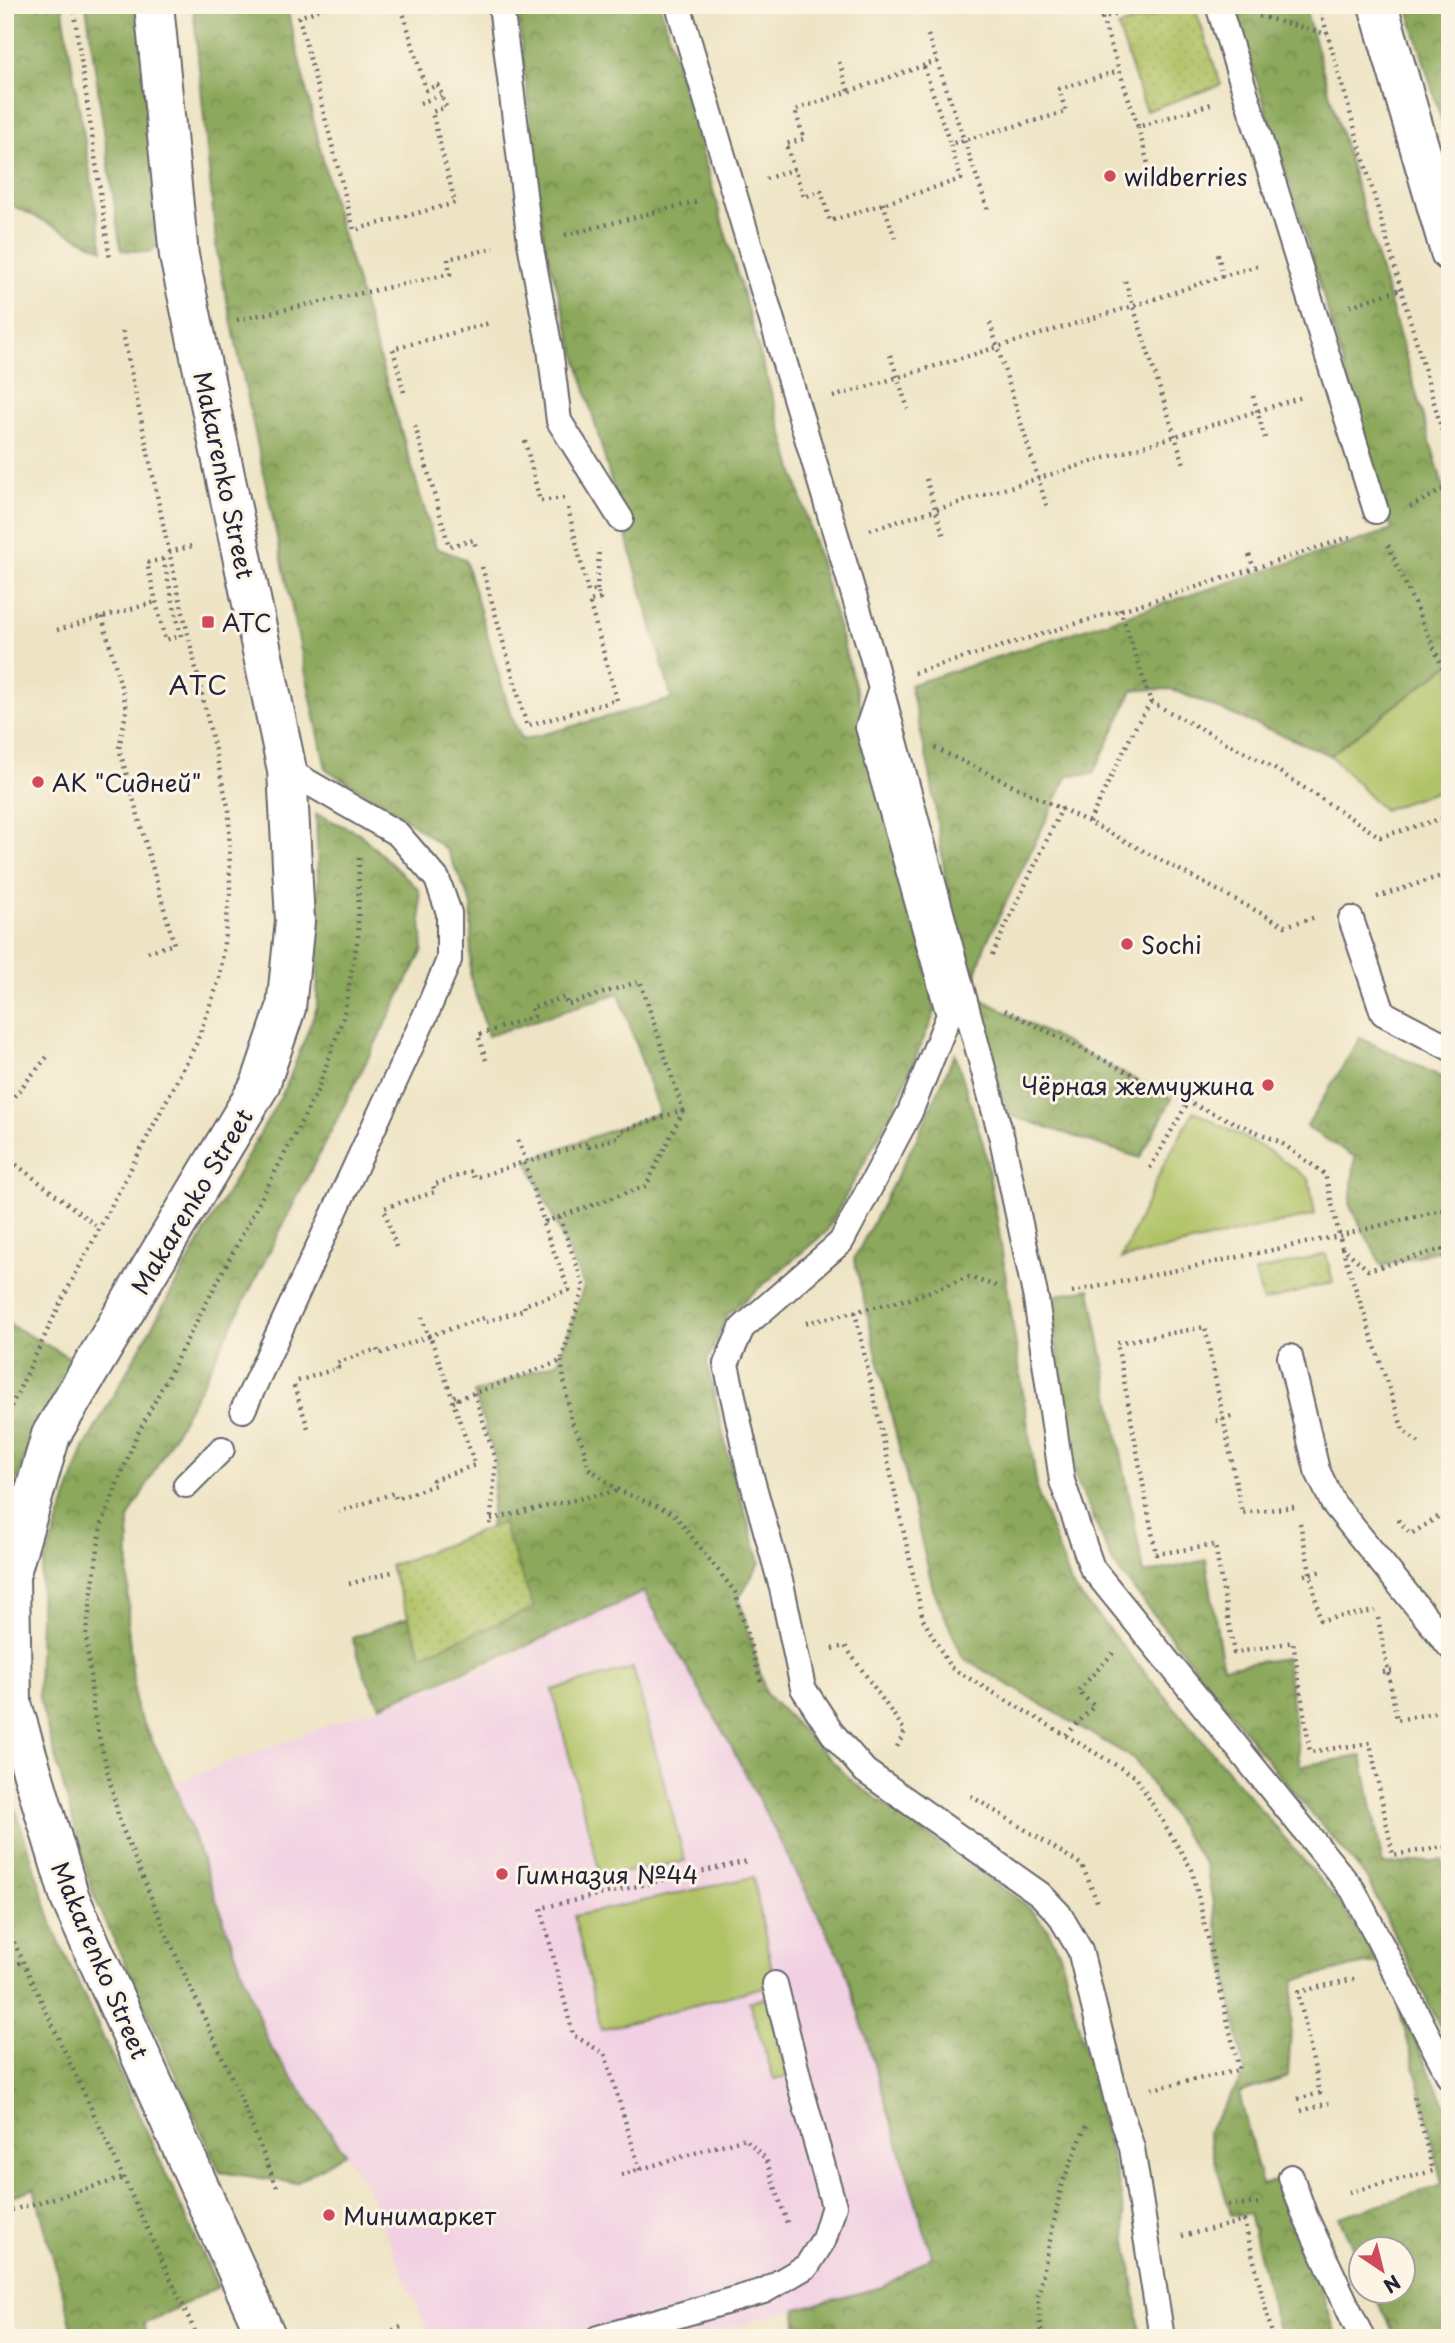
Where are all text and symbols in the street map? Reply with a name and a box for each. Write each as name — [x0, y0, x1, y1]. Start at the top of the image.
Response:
place label: wildberries — [1124, 158, 1247, 194]
marker: wildberries — [1102, 168, 1118, 184]
street label: Makarenko Street — [185, 368, 265, 582]
place label: АТС — [222, 604, 272, 640]
marker: АТС — [200, 614, 216, 630]
district label: АТС — [169, 665, 229, 704]
place label: АК "Сидней" — [52, 764, 202, 800]
marker: АК "Сидней" — [30, 774, 46, 790]
place label: Sochi — [1141, 926, 1202, 962]
marker: Sochi — [1119, 936, 1135, 952]
place label: Чёрная жемчужина — [1021, 1067, 1254, 1103]
marker: Чёрная жемчужина — [1260, 1077, 1276, 1093]
street label: Makarenko Street — [121, 1101, 261, 1301]
street label: Makarenko Street — [43, 1856, 159, 2065]
place label: Гимназия №44 — [516, 1856, 698, 1892]
marker: Гимназия №44 — [494, 1866, 510, 1882]
place label: Минимаркет — [343, 2197, 496, 2233]
marker: Минимаркет — [321, 2207, 337, 2223]
north arrow — [1346, 2234, 1416, 2304]
text: N — [1378, 2269, 1407, 2301]

